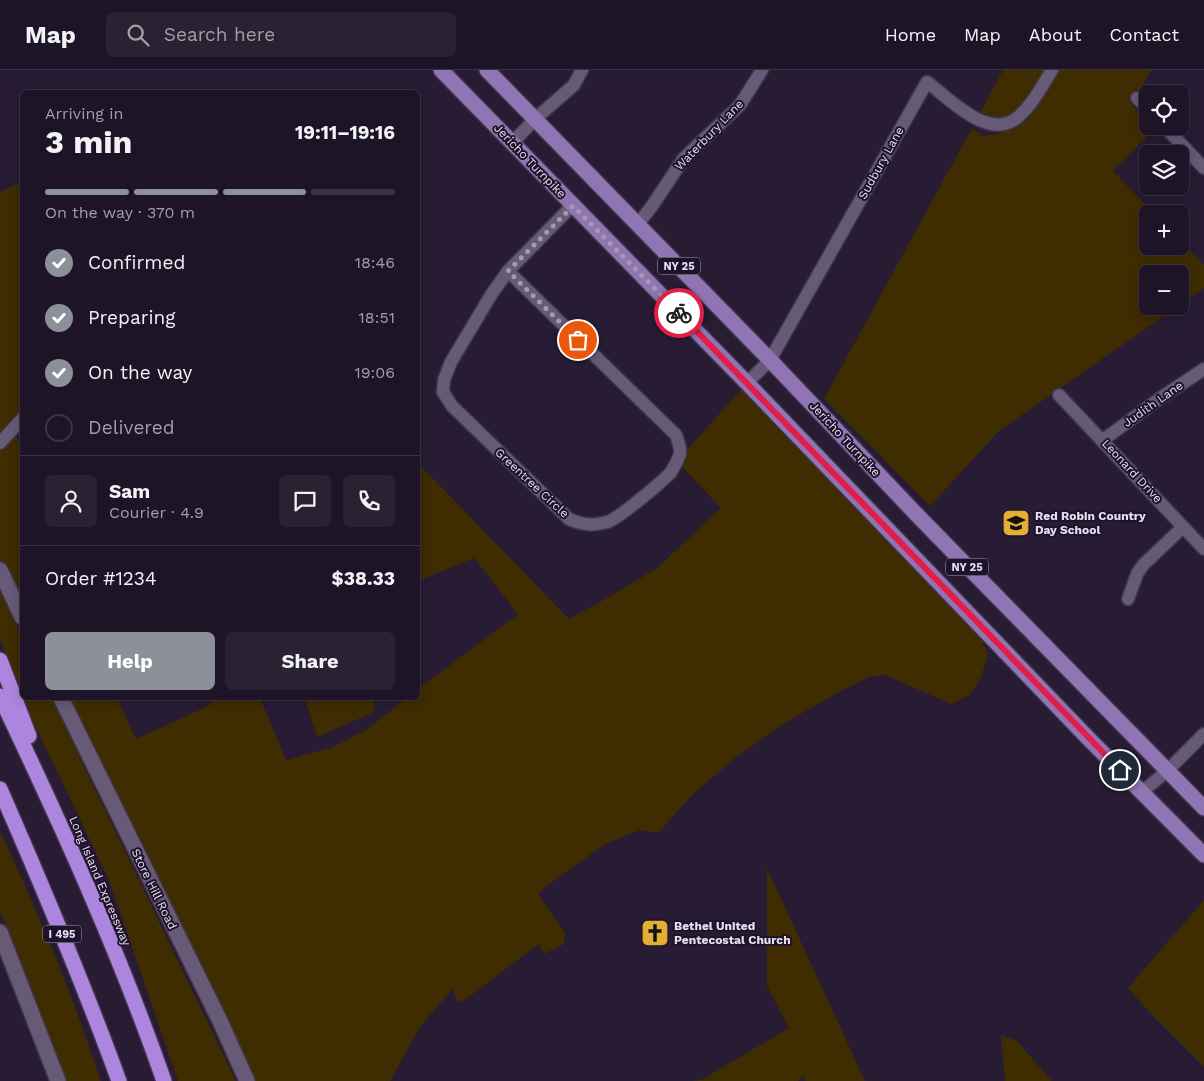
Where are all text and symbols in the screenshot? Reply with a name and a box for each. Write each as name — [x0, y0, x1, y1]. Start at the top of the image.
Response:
search box — [106, 12, 456, 57]
text: Map — [25, 21, 76, 49]
icon: search — [124, 21, 152, 49]
text: Search here — [164, 23, 275, 46]
text: Home — [885, 24, 936, 45]
text: Map — [964, 24, 1001, 45]
text: About — [1029, 24, 1081, 45]
text: Contact — [1109, 24, 1179, 45]
map controls — [1139, 85, 1189, 315]
button: locate — [1139, 85, 1189, 135]
street label: Waterbury Lane — [672, 97, 746, 173]
text: Arriving in — [45, 104, 123, 123]
text: 19:11–19:16 — [295, 121, 395, 144]
street label: Jericho Turnpike — [491, 121, 569, 201]
text: 3 min — [45, 123, 132, 161]
street label: Sudbury Lane — [855, 124, 907, 202]
button: layers — [1139, 145, 1189, 195]
text: On the way · 370 m — [45, 203, 195, 222]
button: + — [1139, 205, 1189, 255]
icon: check — [45, 249, 73, 277]
text: Confirmed — [88, 251, 185, 274]
text: 18:46 — [355, 253, 395, 272]
road number: NY 25 — [658, 258, 700, 275]
button: − — [1139, 265, 1189, 315]
courier — [654, 288, 704, 338]
icon: bike — [665, 299, 693, 327]
icon: check — [45, 304, 73, 332]
text: Preparing — [88, 306, 175, 329]
text: 18:51 — [359, 308, 395, 327]
pin — [557, 319, 599, 361]
icon: bag — [564, 326, 592, 354]
icon: check — [45, 359, 73, 387]
text: On the way — [88, 361, 192, 384]
text: 19:06 — [354, 363, 395, 382]
street label: Judith Lane — [1120, 378, 1186, 430]
street label: Jericho Turnpike — [807, 399, 883, 479]
text: Delivered — [88, 416, 175, 439]
street label: Leonard Drive — [1099, 436, 1165, 506]
street label: Greentree Circle — [492, 445, 572, 521]
button: person — [45, 475, 97, 527]
button: chat — [279, 475, 331, 527]
button: phone — [343, 475, 395, 527]
text: Sam — [109, 480, 150, 503]
text: Courier · 4.9 — [109, 503, 204, 522]
school or university icon: Red Robin Country Day School — [1001, 508, 1031, 538]
place label: Red Robin Country Day School — [1035, 509, 1146, 537]
road number: NY 25 — [946, 558, 988, 576]
text: Order #1234 — [45, 567, 157, 590]
text: $38.33 — [332, 567, 395, 590]
button: Help — [45, 632, 215, 690]
button: Share — [225, 632, 395, 690]
pin — [1099, 749, 1141, 791]
icon: home — [1106, 756, 1134, 784]
street label: Long Island Expressway — [66, 814, 134, 949]
street label: Store Hill Road — [128, 846, 180, 932]
church icon: Bethel United Pentecostal Church — [640, 918, 670, 948]
place label: Bethel United Pentecostal Church — [674, 919, 791, 947]
road number: I 495 — [43, 926, 81, 942]

